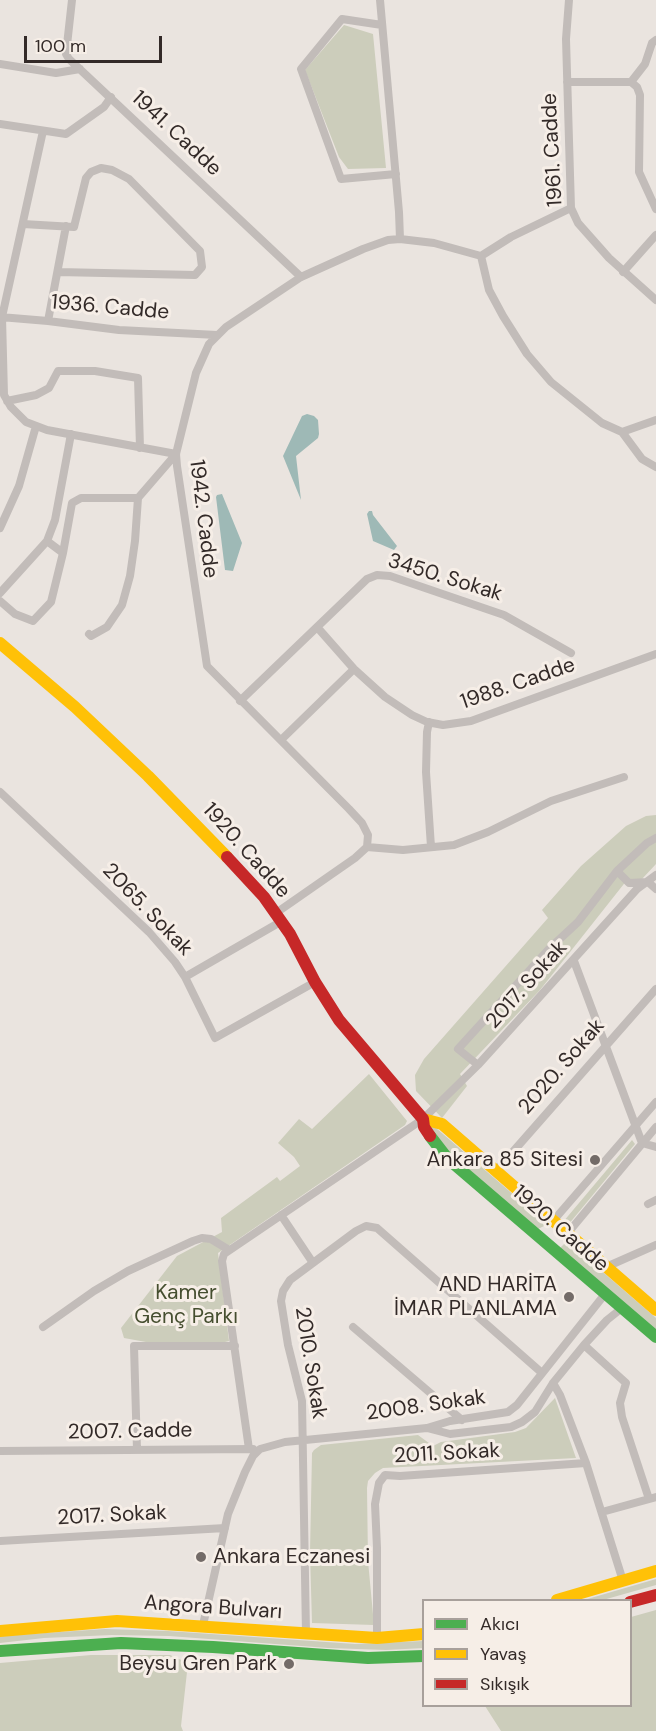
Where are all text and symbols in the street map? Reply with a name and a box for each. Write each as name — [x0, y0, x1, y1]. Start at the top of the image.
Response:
scale bar — [27, 24, 165, 62]
text: 100 m — [35, 34, 86, 58]
street label: 1941. Cadde — [126, 86, 226, 182]
street label: 1961. Cadde — [537, 92, 569, 208]
street label: 1936. Cadde — [50, 290, 170, 326]
street label: 1942. Cadde — [183, 458, 223, 580]
street label: 3450. Sokak — [385, 549, 505, 607]
street label: 1988. Cadde — [457, 653, 579, 715]
street label: 1920. Cadde — [197, 798, 295, 904]
street label: 2065. Sokak — [97, 859, 197, 961]
street label: 2017. Sokak — [481, 936, 573, 1034]
street label: 2020. Sokak — [514, 1014, 610, 1120]
place label: Ankara 85 Sitesi — [426, 1147, 583, 1173]
marker: Ankara 85 Sitesi — [588, 1153, 602, 1167]
street label: 1920. Cadde — [507, 1180, 613, 1278]
place label: AND HARİTA İMAR PLANLAMA — [394, 1272, 557, 1322]
park label: Kamer Genç Parkı — [134, 1280, 238, 1330]
marker: AND HARİTA İMAR PLANLAMA — [562, 1290, 576, 1304]
street label: 2010. Sokak — [289, 1305, 331, 1421]
street label: 2008. Sokak — [365, 1385, 487, 1427]
street label: 2007. Cadde — [67, 1418, 193, 1446]
street label: 2011. Sokak — [393, 1439, 501, 1469]
street label: 2017. Sokak — [57, 1501, 167, 1531]
place label: Ankara Eczanesi — [213, 1544, 370, 1570]
marker: Ankara Eczanesi — [194, 1550, 208, 1564]
street label: Angora Bulvarı — [143, 1591, 283, 1625]
legend — [422, 1599, 632, 1707]
text: Akıcı — [480, 1612, 519, 1636]
text: Yavaş — [480, 1642, 526, 1666]
place label: Beysu Gren Park — [119, 1651, 277, 1677]
marker: Beysu Gren Park — [282, 1657, 296, 1671]
text: Sıkışık — [480, 1672, 530, 1696]

